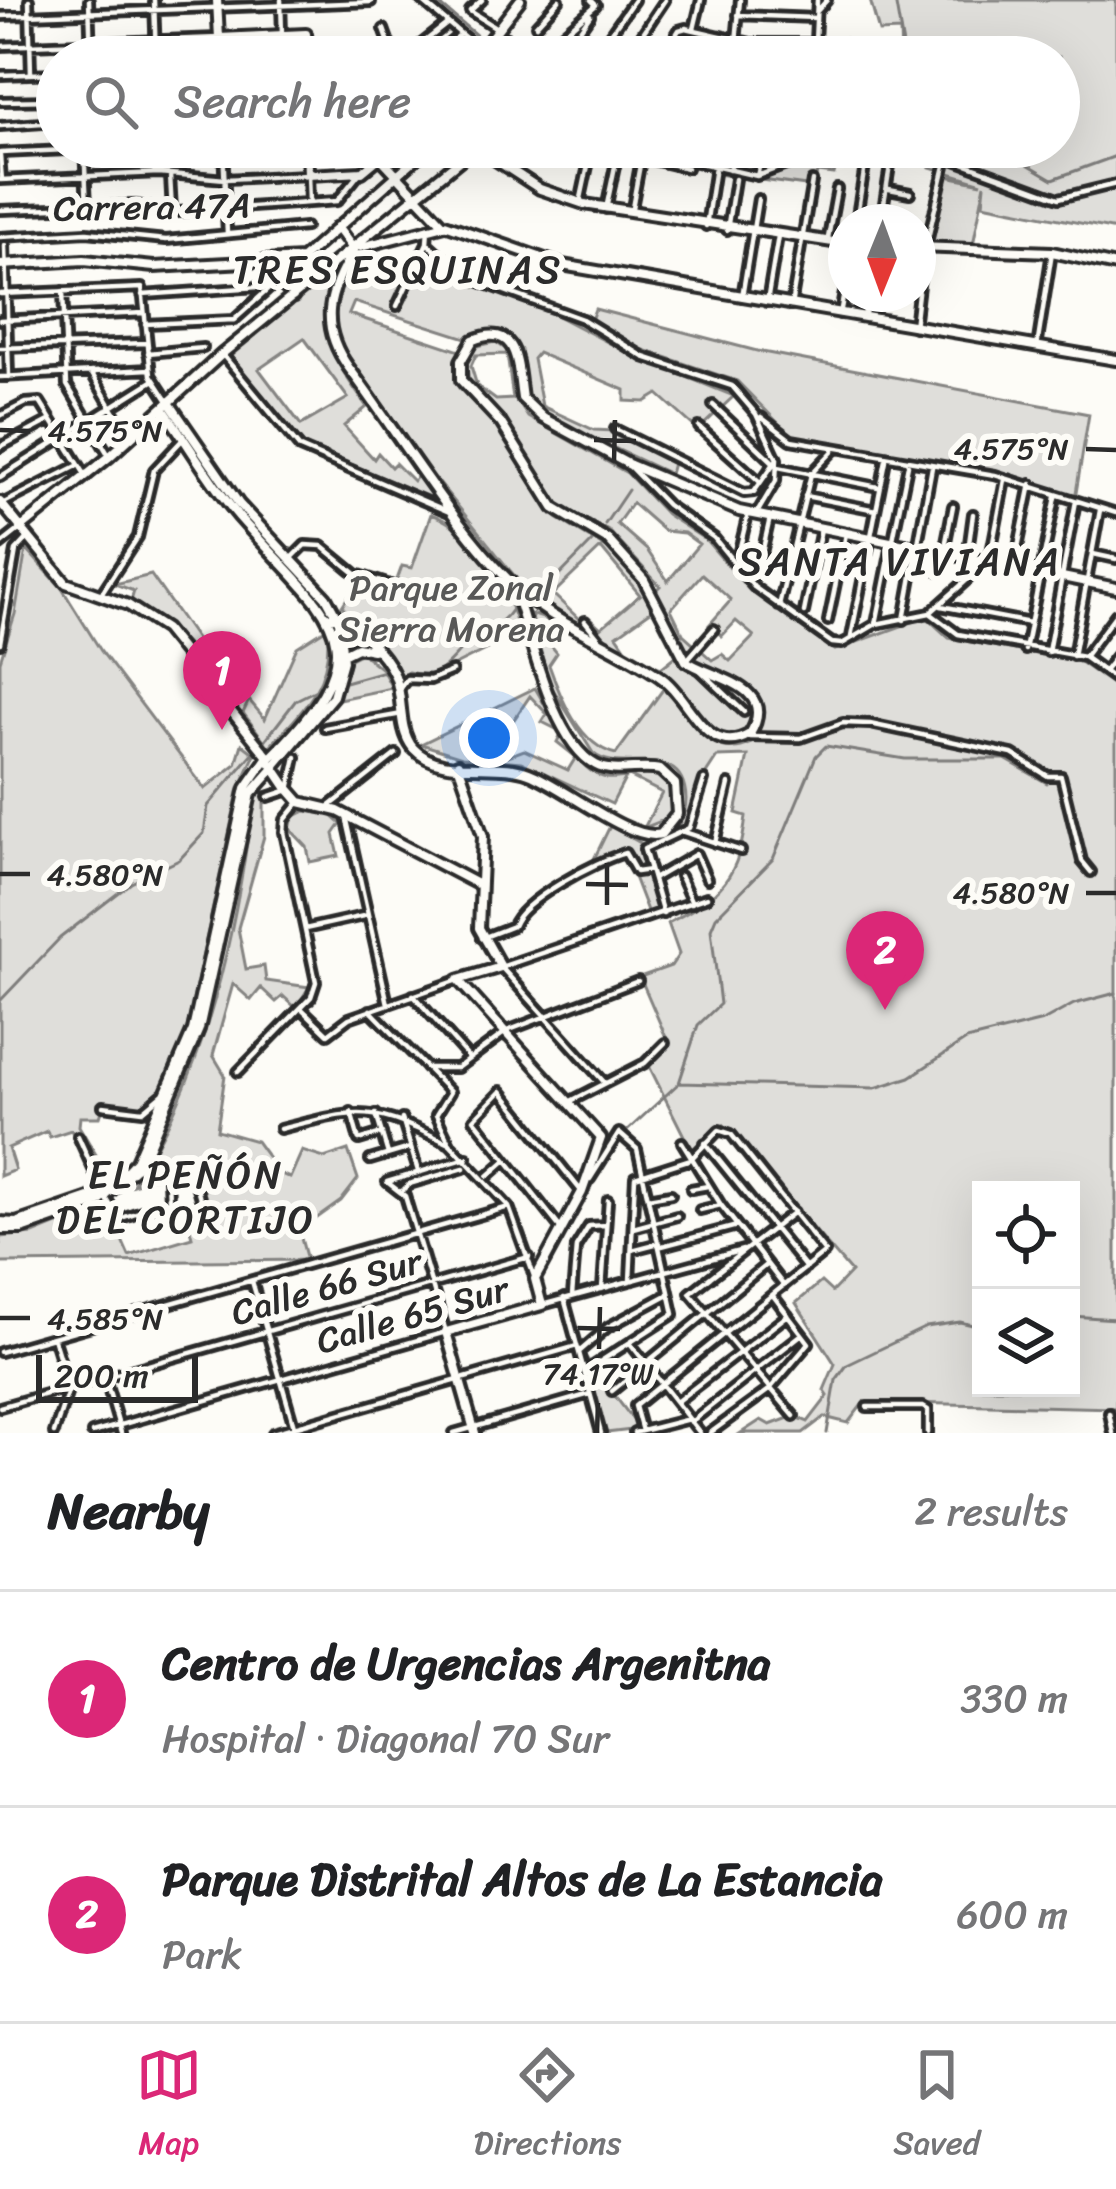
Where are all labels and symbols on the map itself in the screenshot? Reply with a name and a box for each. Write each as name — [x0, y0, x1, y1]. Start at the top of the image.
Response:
street label: Carrera 47A — [53, 173, 251, 241]
north arrow — [828, 204, 936, 312]
district label: TRES ESQUINAS — [233, 235, 563, 304]
text: 4.575°N — [47, 404, 163, 458]
text: 4.575°N — [953, 422, 1069, 476]
district label: SANTA VIVIANA — [738, 527, 1062, 596]
park label: Parque Zonal Sierra Morena — [338, 556, 564, 661]
pin: 1 — [183, 631, 261, 730]
your location — [459, 708, 519, 768]
text: 4.580°N — [47, 848, 164, 902]
text: 4.580°N — [953, 866, 1070, 920]
pin: 2 — [846, 911, 924, 1010]
district label: EL PEÑÓN DEL CORTIJO — [56, 1140, 316, 1254]
street label: Calle 66 Sur — [223, 1229, 431, 1345]
street label: Calle 65 Sur — [309, 1256, 518, 1373]
text: 4.585°N — [47, 1292, 163, 1346]
text: 74.17°W — [543, 1347, 654, 1401]
scale bar — [36, 1349, 198, 1402]

